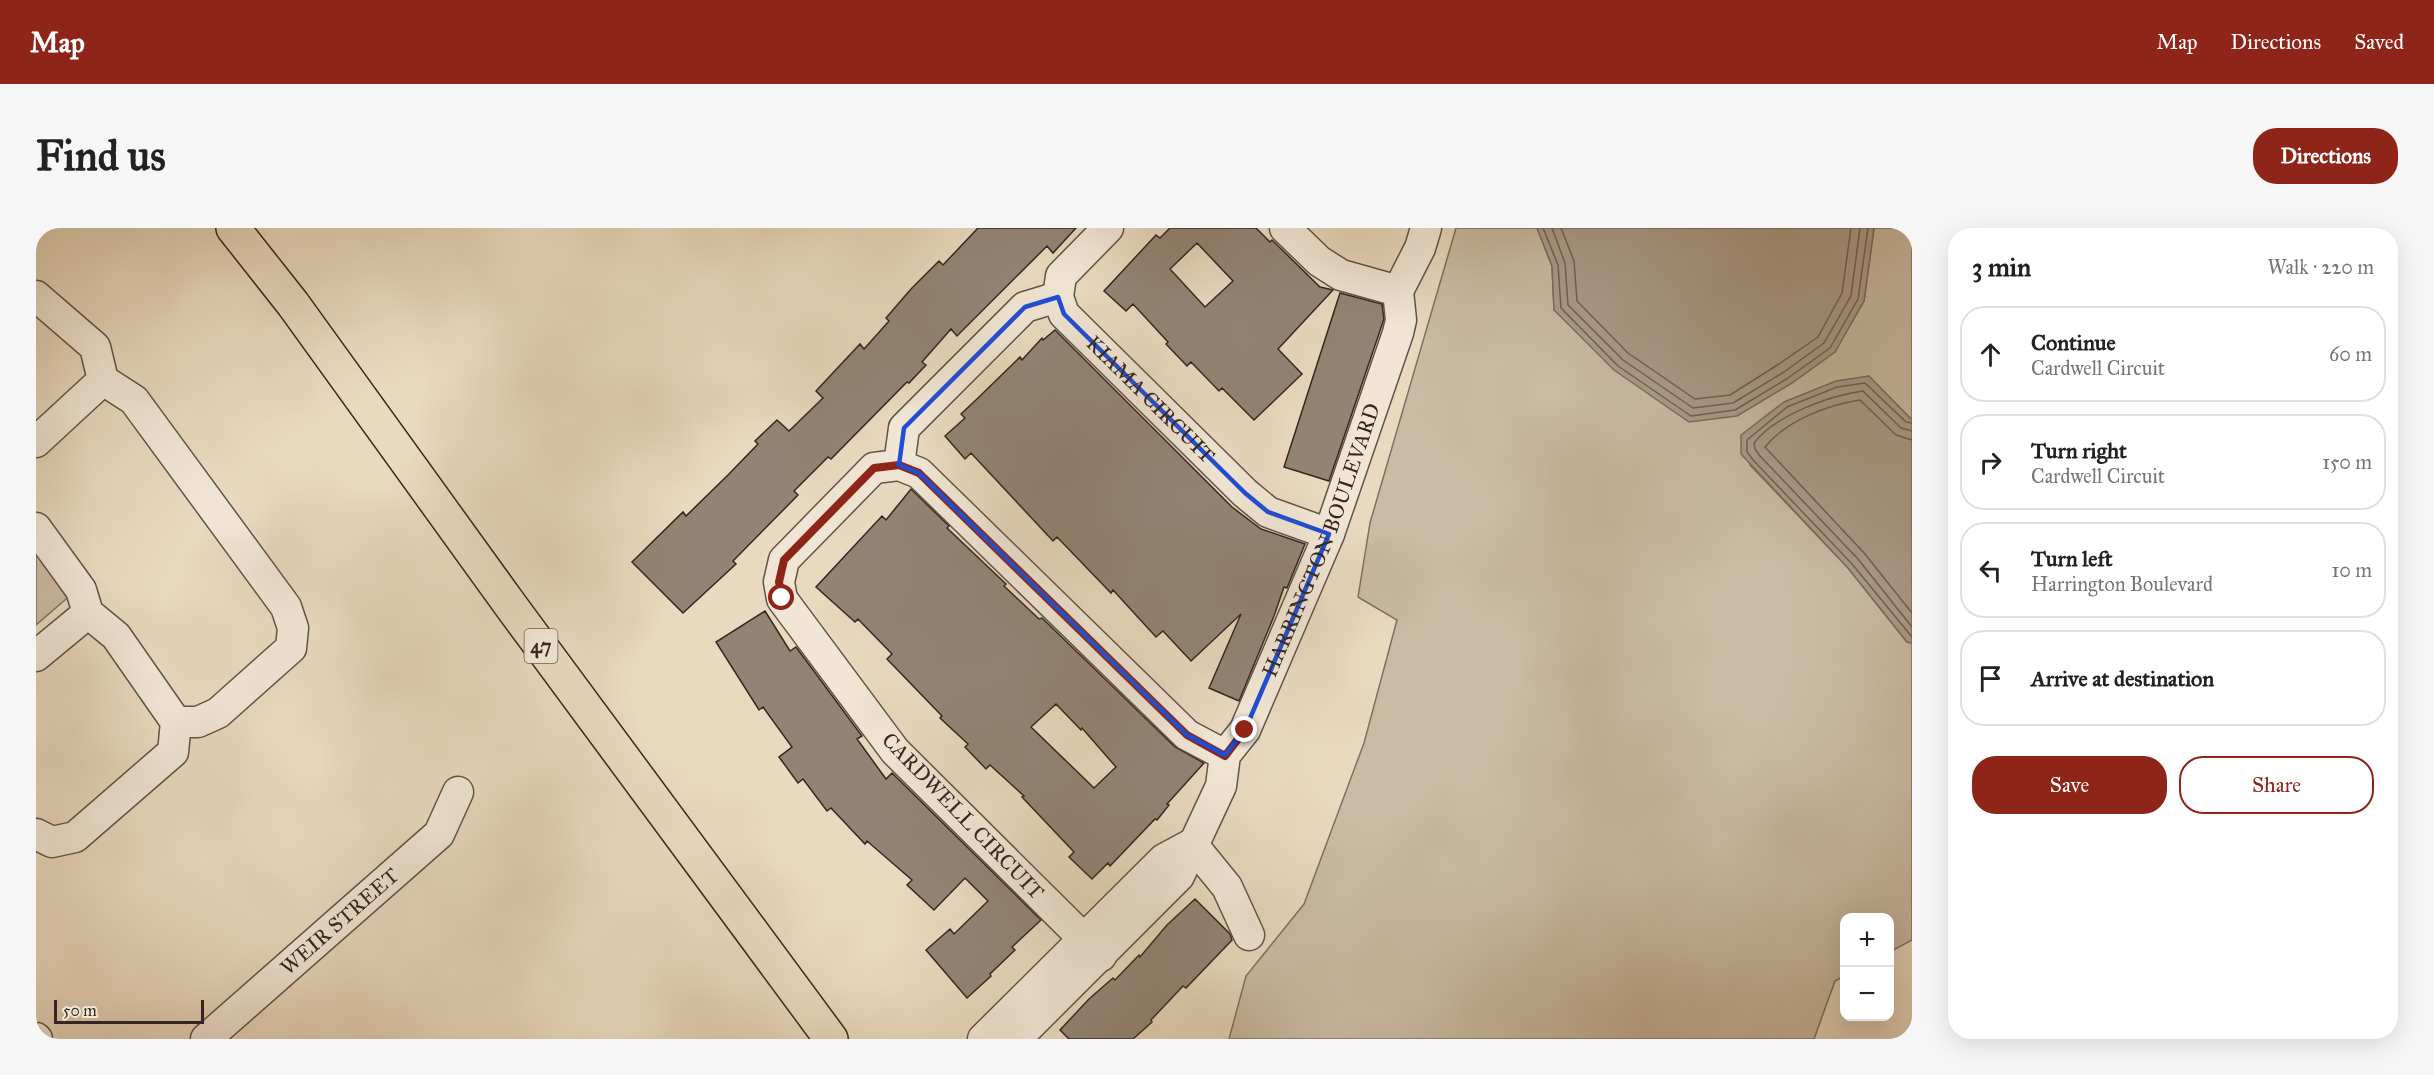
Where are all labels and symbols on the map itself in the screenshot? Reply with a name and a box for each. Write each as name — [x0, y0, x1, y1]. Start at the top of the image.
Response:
street label: KIAMA CIRCUIT — [1081, 330, 1220, 469]
street label: HARRINGTON BOULEVARD — [1256, 400, 1386, 681]
route start — [768, 584, 794, 610]
road number: 47 — [524, 629, 558, 663]
route end — [1231, 716, 1257, 742]
street label: CARDWELL CIRCUIT — [877, 727, 1049, 905]
street label: WEIR STREET — [275, 862, 404, 980]
scale bar — [54, 997, 204, 1024]

